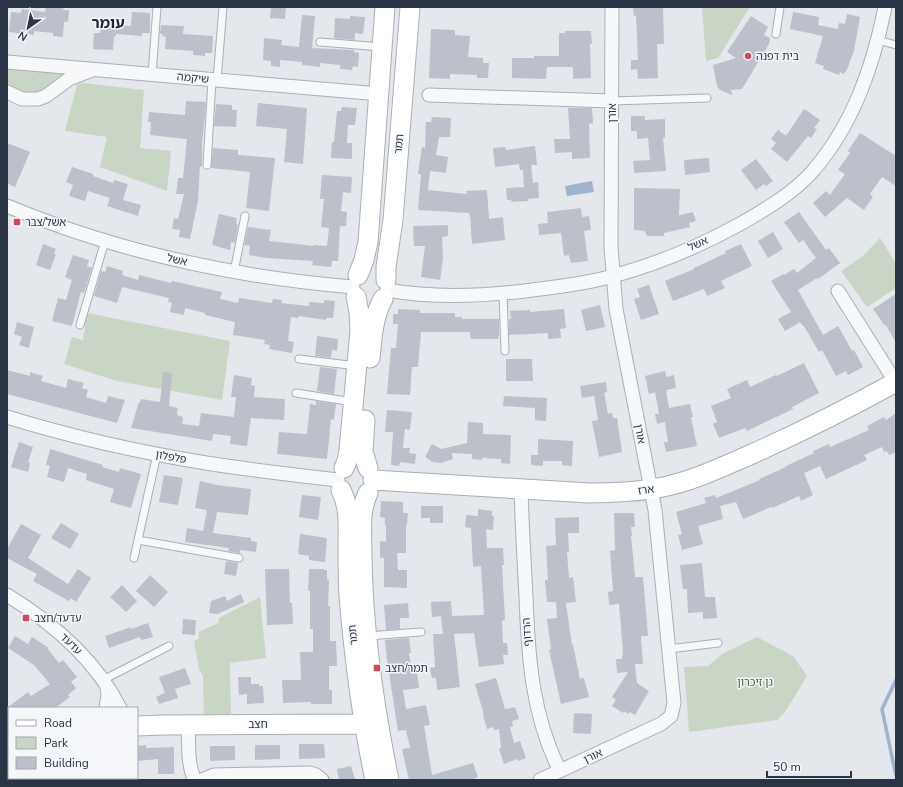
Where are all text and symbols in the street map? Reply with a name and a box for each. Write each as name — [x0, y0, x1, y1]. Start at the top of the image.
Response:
north arrow — [8, 8, 48, 48]
district label: עומר — [91, 13, 125, 33]
text: N — [15, 27, 30, 44]
place label: בית דפנה — [756, 49, 799, 64]
marker: בית דפנה — [743, 51, 753, 61]
street label: שיקמה — [176, 69, 210, 87]
street label: אורן — [605, 103, 620, 123]
street label: תמר — [391, 133, 407, 155]
place label: אשל/צבר — [25, 215, 66, 230]
marker: אשל/צבר — [12, 217, 22, 227]
street label: אשל — [686, 233, 710, 255]
street label: אשל — [165, 250, 189, 270]
street label: אורן — [631, 423, 649, 445]
street label: פלפלון — [154, 447, 188, 467]
street label: ארז — [637, 481, 655, 499]
place label: עדעד/חצב — [34, 611, 82, 626]
marker: עדעד/חצב — [21, 613, 31, 623]
street label: הרדוף — [519, 617, 535, 647]
street label: תמר — [344, 624, 362, 646]
street label: עדעד — [57, 630, 85, 658]
place label: תמר/חצב — [385, 661, 428, 676]
marker: תמר/חצב — [372, 663, 382, 673]
park label: גן זיכרון — [737, 675, 773, 690]
legend — [8, 707, 138, 779]
text: Road — [44, 715, 72, 731]
street label: חצב — [248, 717, 268, 732]
text: Park — [44, 735, 69, 751]
street label: אורן — [581, 745, 605, 767]
scale bar — [767, 753, 851, 779]
text: Building — [44, 755, 89, 771]
text: 50 m — [773, 759, 801, 775]

